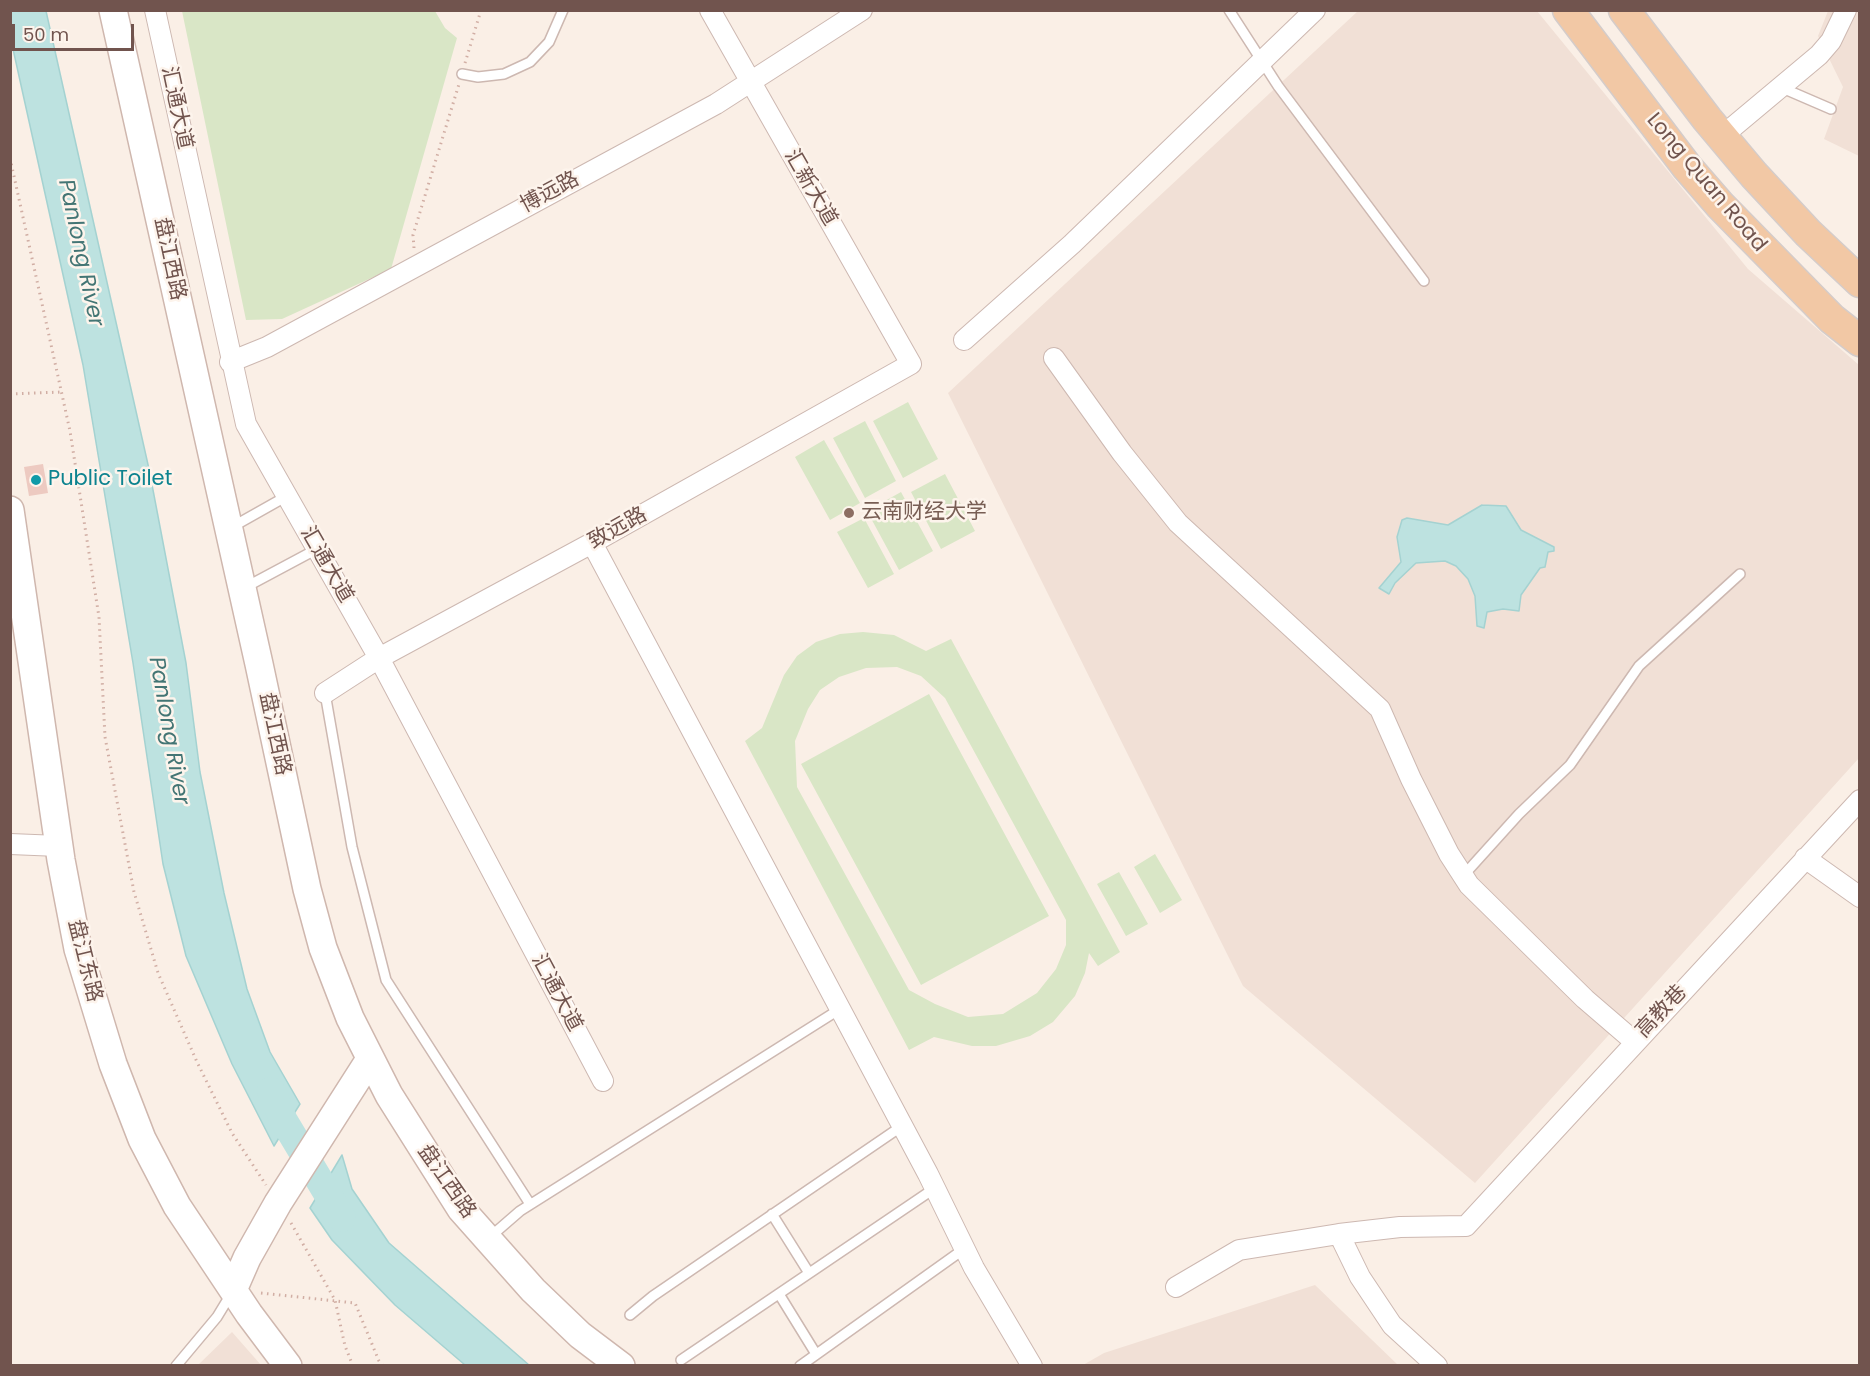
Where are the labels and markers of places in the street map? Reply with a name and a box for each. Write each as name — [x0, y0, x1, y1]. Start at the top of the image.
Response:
place label: Public Toilet — [48, 467, 172, 493]
marker: Public Toilet — [29, 473, 43, 487]
place label: 云南财经大学 — [861, 500, 987, 526]
marker: 云南财经大学 — [842, 506, 856, 520]

